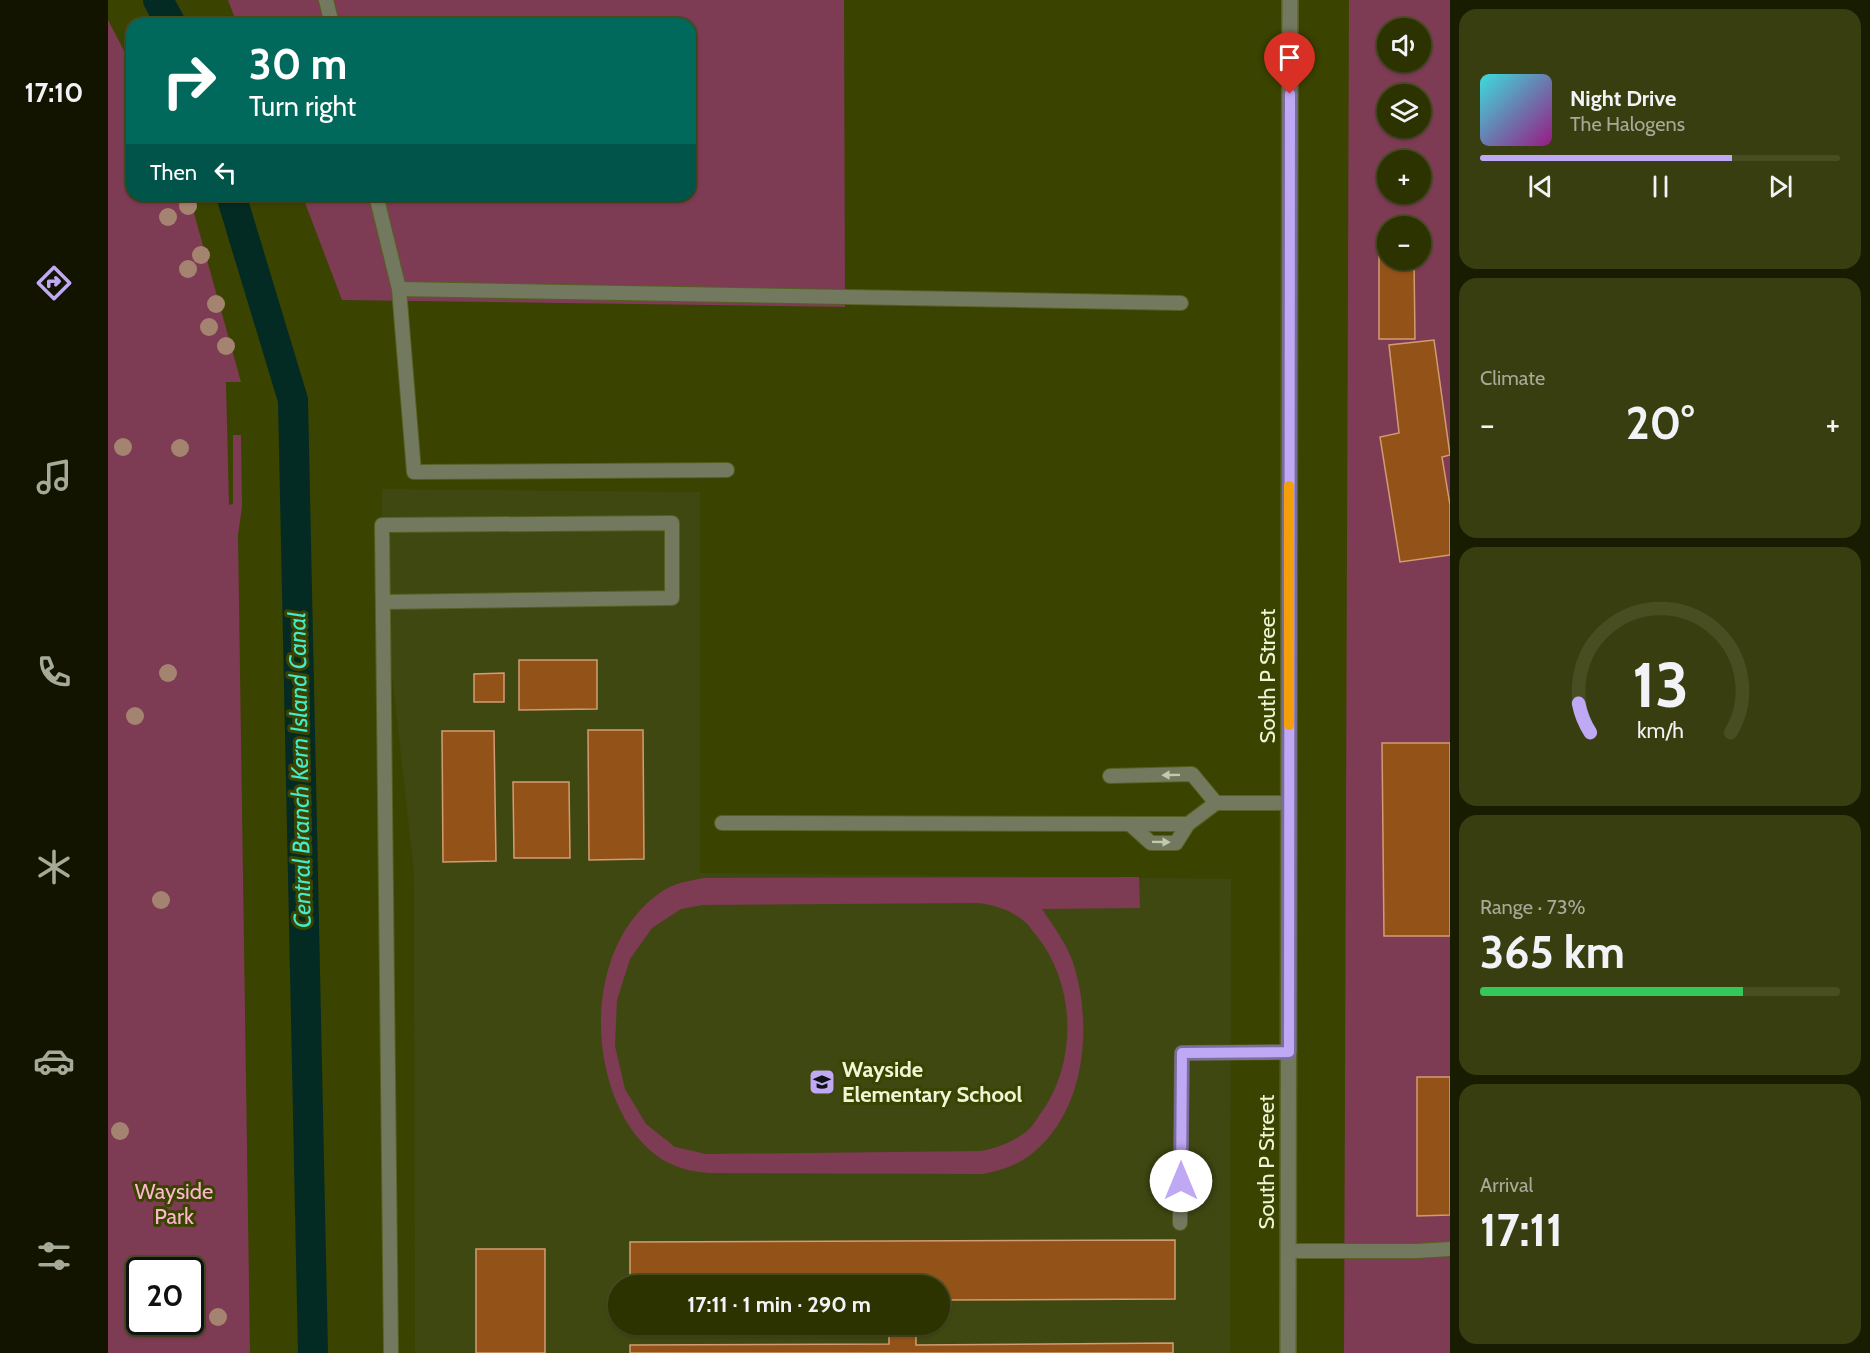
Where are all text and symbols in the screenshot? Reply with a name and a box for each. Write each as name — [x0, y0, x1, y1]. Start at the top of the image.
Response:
map controls — [1377, 18, 1431, 270]
button: sound — [1377, 18, 1431, 72]
pin — [1264, 32, 1315, 94]
text: 30 m — [249, 38, 347, 90]
icon: arrive — [1273, 41, 1306, 74]
icon: right — [150, 42, 228, 120]
text: 17:10 — [25, 76, 83, 109]
button: layers — [1377, 84, 1431, 138]
text: Night Drive — [1570, 85, 1676, 112]
text: Turn right — [249, 90, 356, 123]
text: The Halogens — [1570, 112, 1685, 136]
button: + — [1377, 150, 1431, 204]
icon: left — [209, 156, 242, 189]
text: Then — [150, 159, 197, 186]
icon: previous — [1524, 170, 1557, 203]
icon: pause — [1644, 170, 1677, 203]
icon: next — [1764, 170, 1797, 203]
button: − — [1377, 216, 1431, 270]
icon: directions — [33, 262, 75, 304]
text: Climate — [1480, 366, 1545, 390]
text: 20° — [1626, 396, 1694, 450]
text: − — [1480, 404, 1495, 444]
text: + — [1825, 404, 1840, 444]
icon: music — [33, 456, 75, 498]
street label: South P Street — [1254, 608, 1281, 743]
water label: Central Branch Kern Island Canal — [282, 611, 317, 928]
text: 13 — [1632, 648, 1688, 724]
icon: phone — [33, 651, 75, 693]
text: km/h — [1637, 718, 1683, 744]
one-way arrow — [1161, 770, 1180, 779]
one-way arrow — [1152, 838, 1171, 847]
icon: climate — [33, 846, 75, 888]
text: Range · 73% — [1480, 895, 1586, 919]
text: 365 km — [1480, 925, 1625, 979]
icon: car — [33, 1040, 75, 1082]
place label: Wayside Elementary School — [842, 1056, 1022, 1108]
school or university icon: Wayside Elementary School — [807, 1067, 837, 1097]
street label: South P Street — [1253, 1094, 1280, 1229]
position arrow — [1149, 1149, 1213, 1213]
text: Arrival — [1480, 1173, 1533, 1197]
park label: Wayside Park — [135, 1178, 213, 1230]
text: 17:11 — [1480, 1203, 1563, 1257]
icon: filters — [33, 1235, 75, 1277]
speed limit sign: 20 — [126, 1257, 204, 1335]
text: 17:11 · 1 min · 290 m — [687, 1291, 871, 1318]

